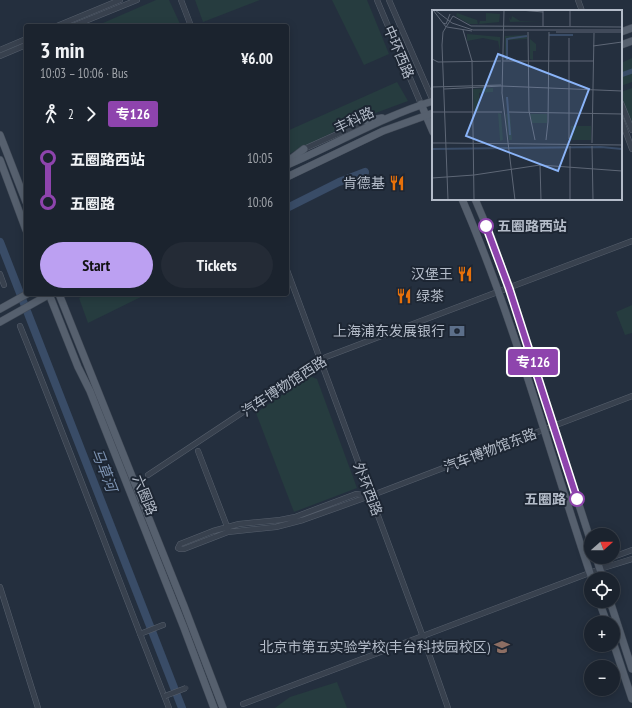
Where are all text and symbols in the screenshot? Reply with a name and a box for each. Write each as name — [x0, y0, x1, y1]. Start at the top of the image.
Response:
inset map — [432, 10, 622, 200]
street label: 中环西路 — [380, 23, 418, 81]
text: 3 min — [40, 36, 84, 64]
text: ¥6.00 — [241, 49, 273, 68]
text: 10:03 – 10:06 · Bus — [40, 65, 128, 82]
icon: walk — [40, 103, 62, 125]
icon: forward — [80, 103, 102, 125]
street label: 丰科路 — [331, 103, 377, 137]
text: 专126 — [116, 105, 150, 123]
text: 2 — [68, 106, 74, 123]
text: 五圈路西站 — [70, 150, 145, 169]
text: 10:05 — [247, 150, 273, 167]
place label: 肯德基 — [343, 174, 385, 192]
restaurant icon: 肯德基 — [388, 174, 406, 192]
text: 五圈路 — [70, 194, 115, 213]
text: 10:06 — [247, 194, 273, 211]
place label: 五圈路西站 — [497, 217, 567, 235]
marker: 五圈路西站 — [478, 218, 494, 234]
button: Start — [40, 242, 153, 288]
button: Tickets — [161, 242, 273, 288]
place label: 汉堡王 — [411, 265, 453, 283]
restaurant icon: 汉堡王 — [456, 265, 474, 283]
restaurant icon: 绿茶 — [395, 287, 413, 305]
place label: 绿茶 — [416, 287, 444, 305]
place label: 上海浦东发展银行 — [333, 322, 445, 340]
bank icon: 上海浦东发展银行 — [448, 322, 466, 340]
line badge: 专126 — [505, 349, 561, 375]
street label: 汽车博物馆西路 — [238, 352, 330, 420]
text: 专126 — [516, 353, 550, 371]
street label: 汽车博物馆东路 — [441, 424, 539, 476]
water label: 马草河 — [88, 445, 122, 497]
street label: 外环西路 — [350, 460, 386, 518]
street label: 六圈路 — [129, 472, 161, 518]
place label: 五圈路 — [524, 490, 566, 508]
marker: 五圈路 — [569, 491, 585, 507]
north arrow — [584, 528, 620, 564]
map controls — [584, 528, 620, 696]
button: locate — [584, 572, 620, 608]
button: + — [584, 616, 620, 652]
place label: 北京市第五实验学校(丰台科技园校区) — [259, 638, 491, 656]
school or university icon: 北京市第五实验学校(丰台科技园校区) — [493, 638, 511, 656]
button: − — [584, 660, 620, 696]

